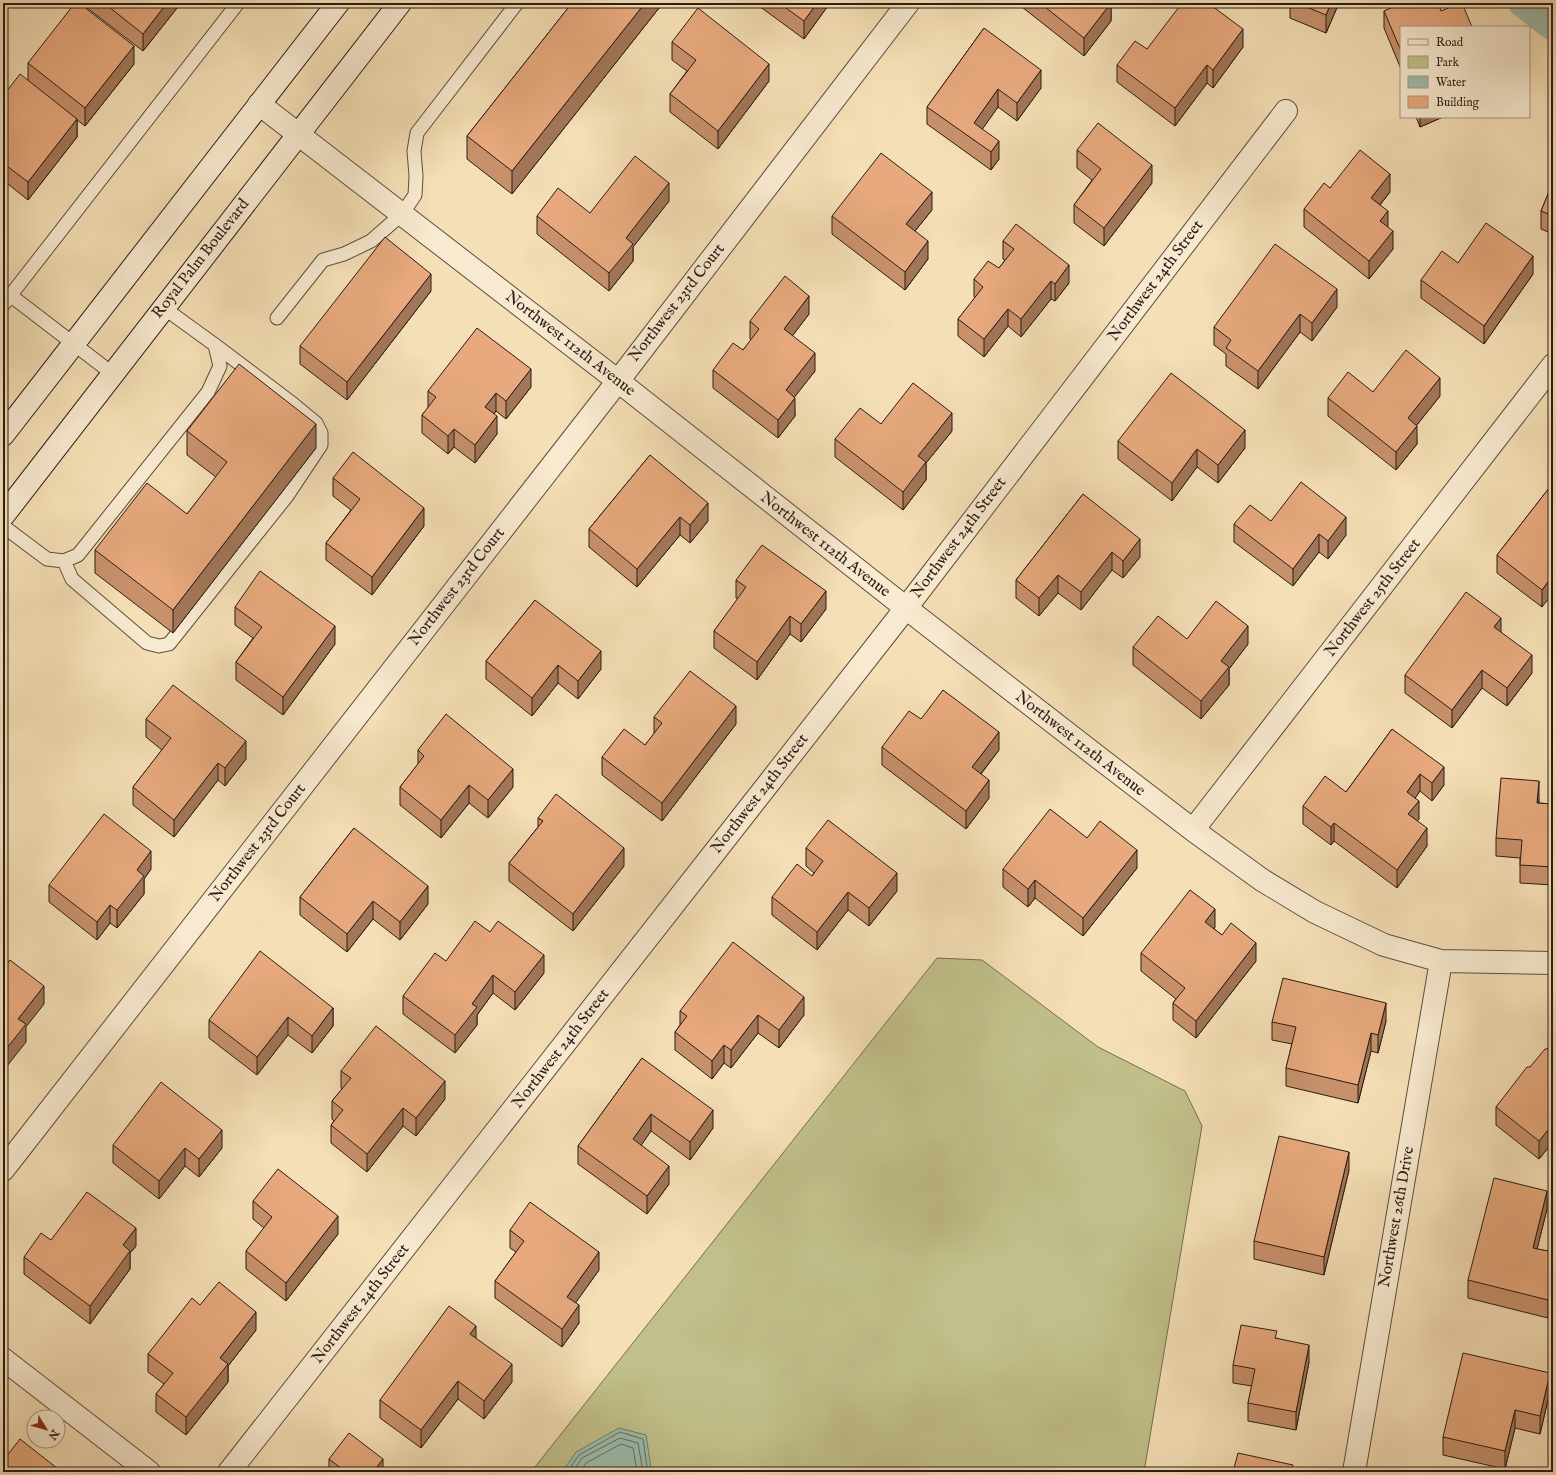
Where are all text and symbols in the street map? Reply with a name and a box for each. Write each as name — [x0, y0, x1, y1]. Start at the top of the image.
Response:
legend — [1400, 26, 1530, 118]
text: Road — [1436, 35, 1464, 50]
text: Park — [1436, 55, 1459, 70]
text: Water — [1436, 75, 1467, 90]
text: Building — [1436, 95, 1480, 110]
street label: Royal Palm Boulevard — [148, 195, 254, 323]
street label: Northwest 24th Street — [1104, 216, 1208, 346]
street label: Northwest 23rd Court — [624, 239, 730, 366]
street label: Northwest 112th Avenue — [501, 287, 639, 401]
street label: Northwest 24th Street — [907, 473, 1011, 603]
street label: Northwest 112th Avenue — [756, 488, 894, 602]
street label: Northwest 23rd Court — [404, 523, 510, 650]
street label: Northwest 25th Street — [1321, 535, 1426, 661]
street label: Northwest 112th Avenue — [1011, 687, 1149, 801]
street label: Northwest 24th Street — [707, 730, 813, 858]
street label: Northwest 23rd Court — [205, 779, 311, 906]
street label: Northwest 24th Street — [508, 985, 614, 1113]
street label: Northwest 26th Drive — [1375, 1145, 1419, 1289]
street label: Northwest 24th Street — [308, 1240, 414, 1368]
north arrow — [26, 1409, 66, 1449]
text: N — [44, 1426, 62, 1443]

